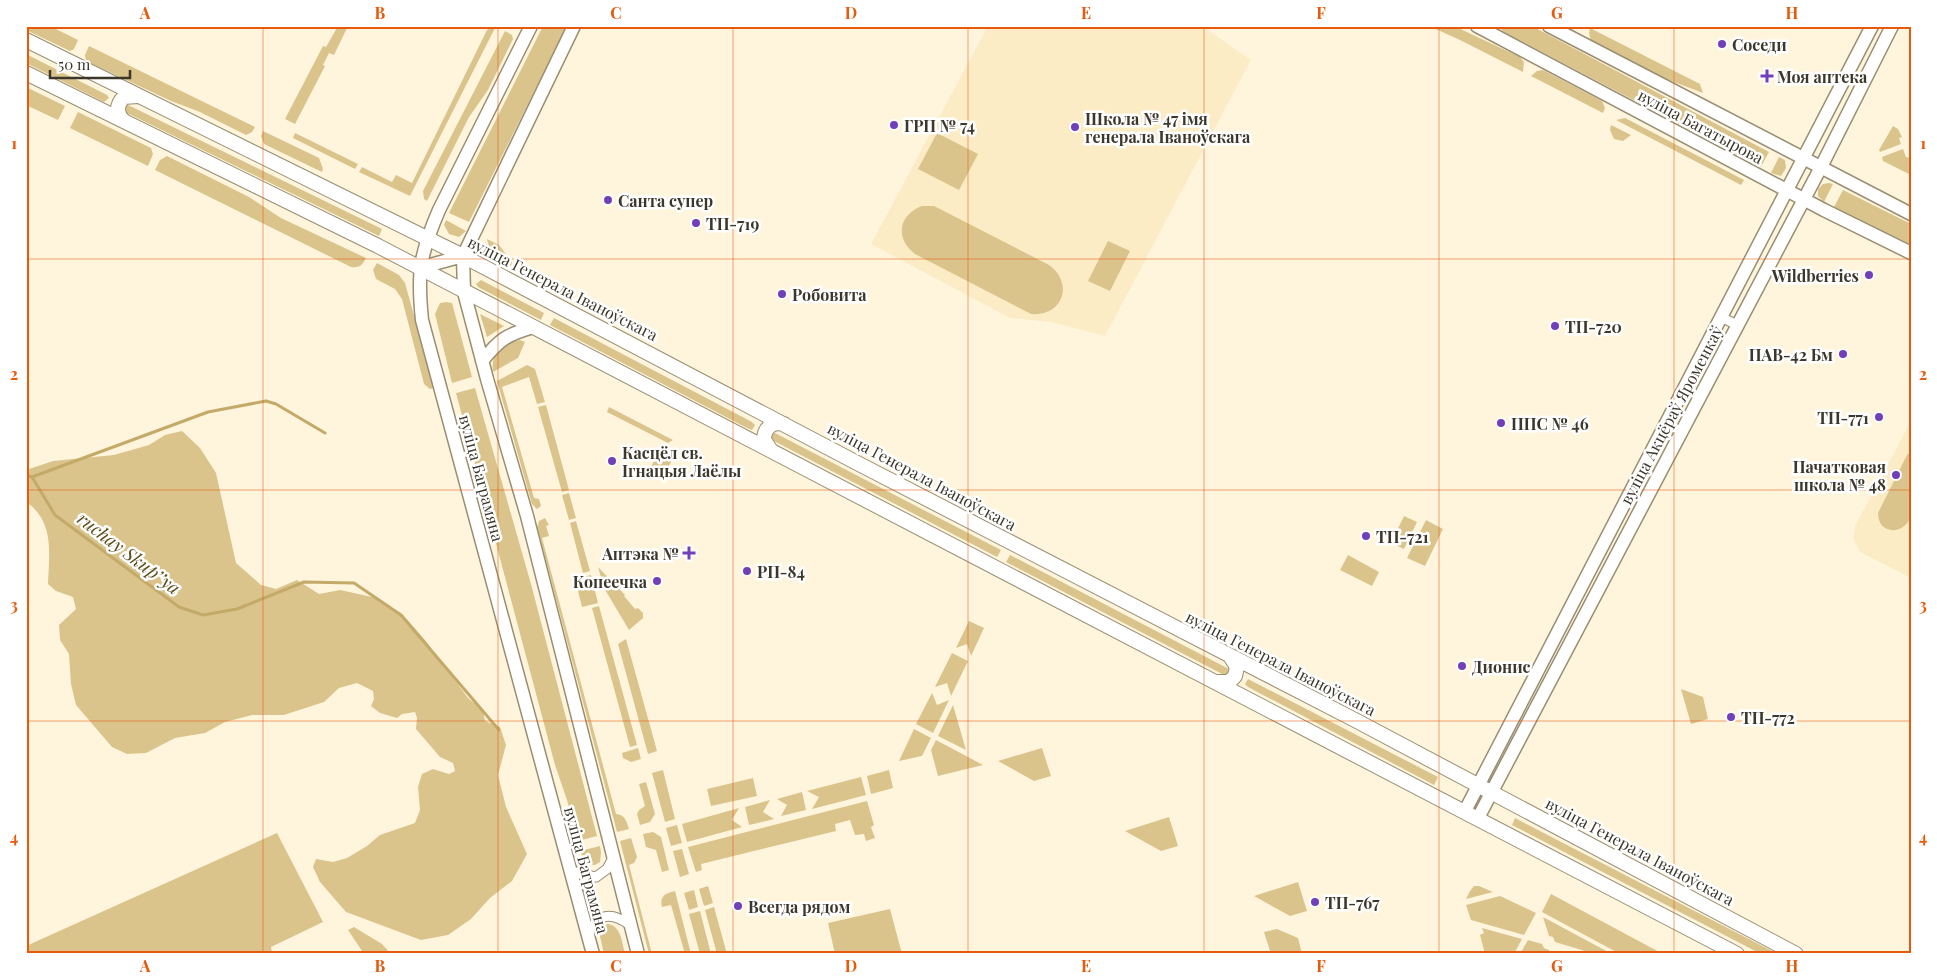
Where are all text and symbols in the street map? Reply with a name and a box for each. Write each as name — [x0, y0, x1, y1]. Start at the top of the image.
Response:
text: A — [139, 2, 151, 23]
text: B — [375, 2, 386, 23]
text: C — [610, 2, 622, 23]
text: D — [845, 2, 857, 23]
text: E — [1081, 2, 1091, 23]
text: F — [1316, 2, 1326, 23]
text: G — [1551, 2, 1563, 23]
text: H — [1786, 2, 1799, 23]
place label: Соседи — [1732, 34, 1787, 55]
marker: Соседи — [1716, 38, 1728, 50]
scale bar — [50, 48, 130, 80]
text: 50 m — [58, 54, 91, 74]
place label: Моя аптека — [1777, 66, 1868, 87]
marker: Моя аптека — [1761, 70, 1773, 82]
street label: вуліца Багатырова — [1635, 84, 1767, 168]
place label: Школа № 47 імя генерала Іваноўскага — [1085, 108, 1251, 147]
place label: ГРП № 74 — [904, 115, 975, 136]
marker: ГРП № 74 — [888, 119, 900, 131]
marker: Школа № 47 імя генерала Іваноўскага — [1069, 121, 1081, 133]
text: 1 — [11, 132, 17, 153]
text: 1 — [1920, 132, 1926, 153]
place label: Санта супер — [618, 190, 713, 211]
marker: Санта супер — [602, 194, 614, 206]
place label: ТП-719 — [706, 213, 759, 234]
marker: ТП-719 — [690, 217, 702, 229]
street label: вуліца Генерала Іваноўскага — [464, 231, 662, 345]
place label: Wildberries — [1771, 265, 1859, 286]
marker: Wildberries — [1863, 269, 1875, 281]
place label: Робовита — [792, 284, 867, 305]
marker: Робовита — [776, 288, 788, 300]
place label: ТП-720 — [1565, 316, 1622, 337]
marker: ТП-720 — [1549, 320, 1561, 332]
street label: вуліца Акцёраў Яроменкаў — [1615, 322, 1727, 508]
place label: ПАВ-42 Бм — [1749, 344, 1833, 365]
marker: ПАВ-42 Бм — [1837, 348, 1849, 360]
text: 2 — [10, 363, 18, 384]
text: 2 — [1919, 363, 1927, 384]
place label: ТП-771 — [1817, 407, 1869, 428]
marker: ТП-771 — [1873, 411, 1885, 423]
street label: вуліца Баграмяна — [455, 412, 509, 544]
place label: ППС № 46 — [1511, 413, 1589, 434]
street label: вуліца Генерала Іваноўскага — [824, 417, 1020, 535]
marker: ППС № 46 — [1495, 417, 1507, 429]
place label: Касцёл св. Ігнацыя Лаёлы — [622, 442, 741, 481]
marker: Касцёл св. Ігнацыя Лаёлы — [606, 455, 618, 467]
place label: Пачатковая школа № 48 — [1793, 456, 1886, 495]
marker: Пачатковая школа № 48 — [1890, 469, 1902, 481]
water label: ruchay Skup’’ya — [73, 506, 185, 600]
place label: ТП-721 — [1376, 526, 1429, 547]
marker: ТП-721 — [1360, 530, 1372, 542]
place label: Аптэка № — [601, 543, 679, 564]
marker: Аптэка № — [683, 547, 695, 559]
place label: РП-84 — [757, 561, 805, 582]
marker: РП-84 — [741, 565, 753, 577]
place label: Копеечка — [573, 571, 648, 592]
marker: Копеечка — [651, 575, 663, 587]
text: 3 — [10, 594, 18, 615]
text: 3 — [1919, 594, 1927, 615]
street label: вуліца Генерала Іваноўскага — [1182, 606, 1380, 720]
place label: Дионис — [1472, 656, 1531, 677]
marker: Дионис — [1456, 660, 1468, 672]
place label: ТП-772 — [1741, 707, 1795, 728]
marker: ТП-772 — [1725, 711, 1737, 723]
street label: вуліца Генерала Іваноўскага — [1542, 792, 1738, 910]
street label: вуліца Баграмяна — [560, 804, 614, 936]
text: 4 — [10, 826, 18, 847]
text: 4 — [1919, 826, 1927, 847]
place label: ТП-767 — [1325, 892, 1380, 913]
place label: Всегда рядом — [748, 896, 851, 917]
marker: ТП-767 — [1309, 896, 1321, 908]
marker: Всегда рядом — [732, 900, 744, 912]
text: A — [139, 955, 151, 976]
text: B — [375, 955, 386, 976]
text: C — [610, 955, 622, 976]
text: D — [845, 955, 857, 976]
text: E — [1081, 955, 1091, 976]
text: F — [1316, 955, 1326, 976]
text: G — [1551, 955, 1563, 976]
text: H — [1786, 955, 1799, 976]

